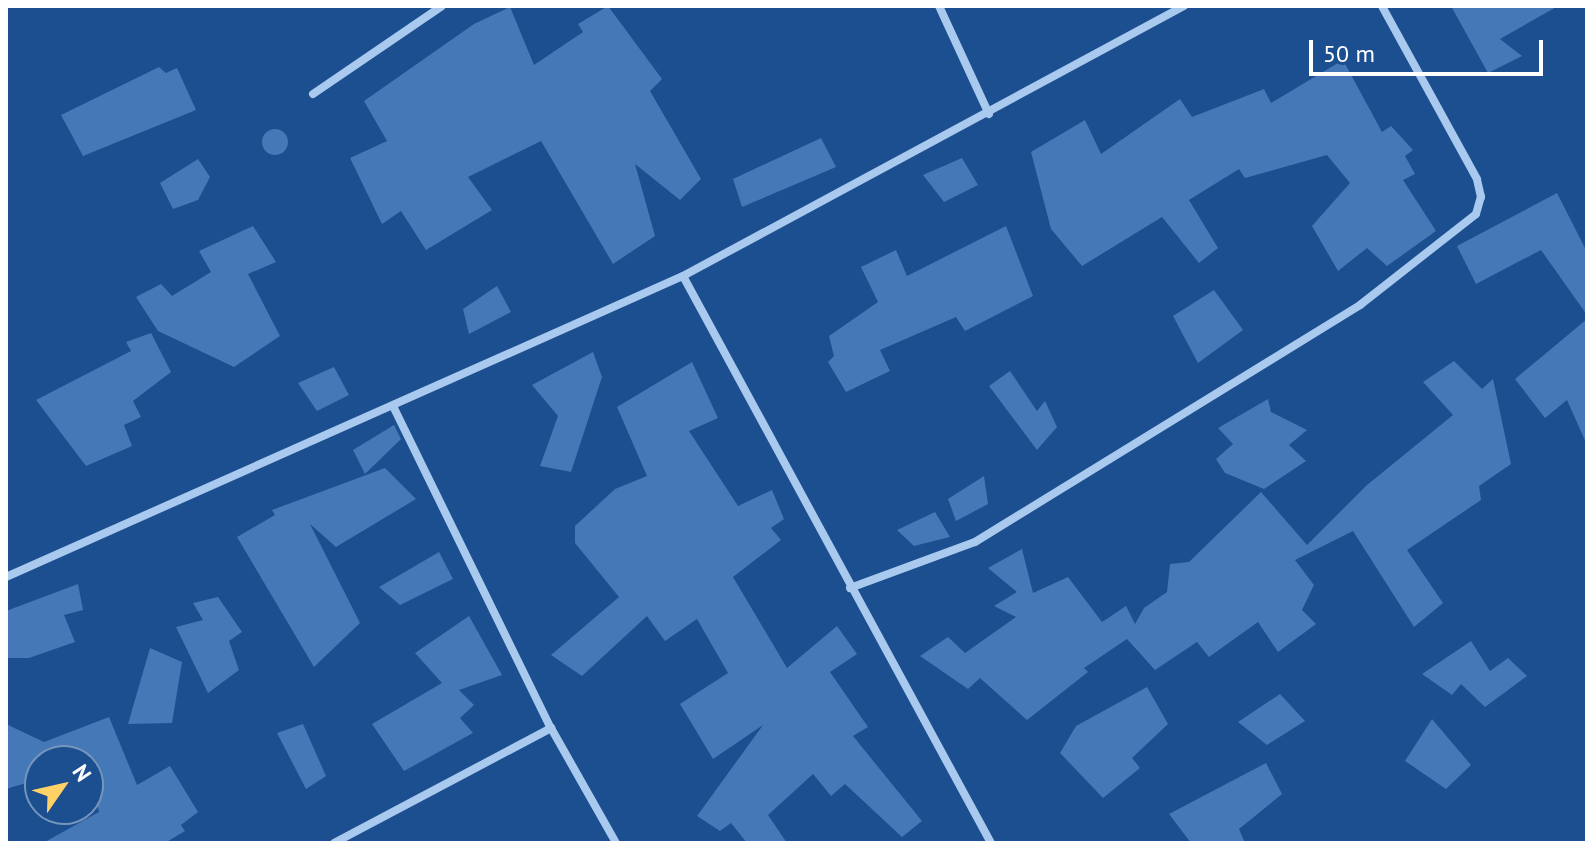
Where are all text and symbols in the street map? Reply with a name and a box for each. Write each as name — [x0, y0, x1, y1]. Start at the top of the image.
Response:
scale bar — [1313, 24, 1547, 74]
text: 50 m — [1323, 38, 1375, 69]
north arrow — [24, 745, 104, 825]
text: N — [67, 759, 98, 787]

